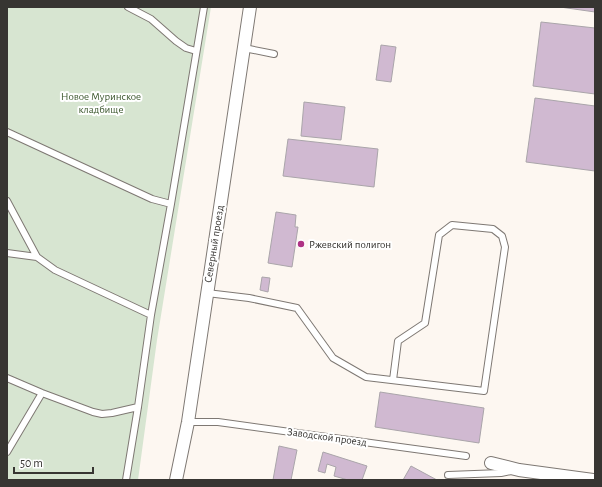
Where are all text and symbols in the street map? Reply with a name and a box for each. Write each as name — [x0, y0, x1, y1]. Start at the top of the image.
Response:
park label: Новое Муринское кладбище — [61, 91, 141, 115]
street label: Северный проезд — [202, 204, 226, 284]
marker: Ржевский полигон — [296, 239, 306, 249]
place label: Ржевский полигон — [309, 239, 391, 250]
street label: Заводской проезд — [287, 426, 368, 448]
scale bar — [14, 449, 93, 475]
text: 50 m — [20, 457, 43, 469]

